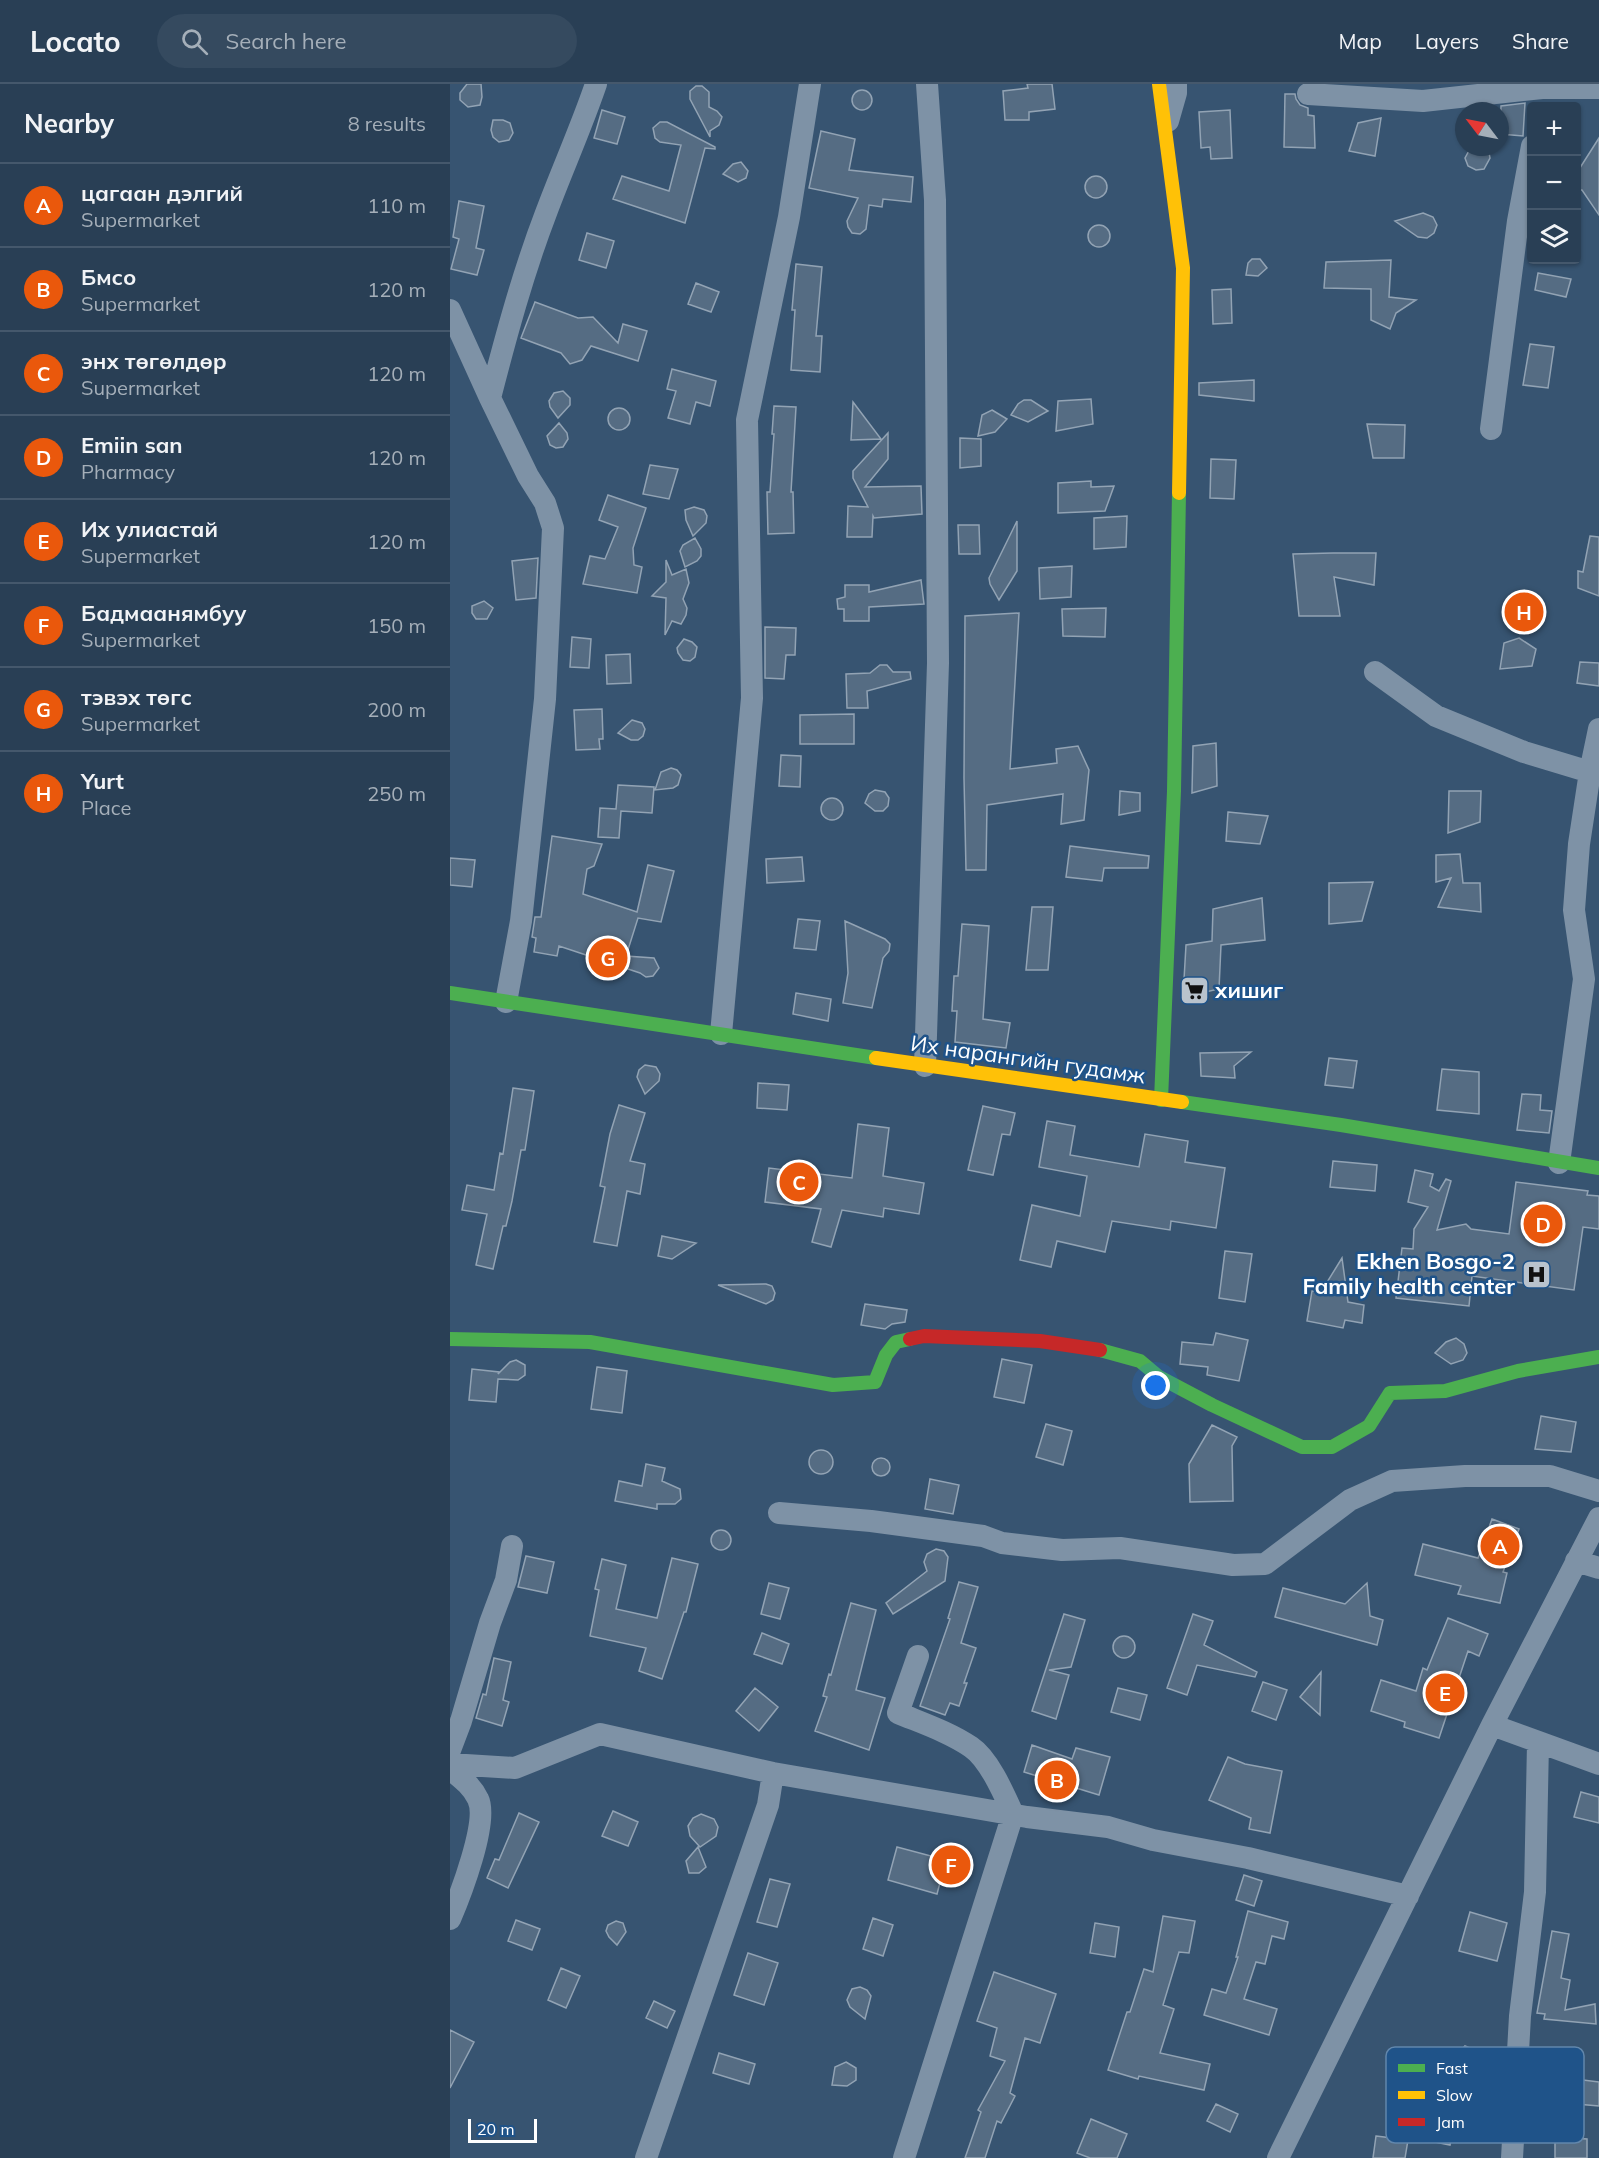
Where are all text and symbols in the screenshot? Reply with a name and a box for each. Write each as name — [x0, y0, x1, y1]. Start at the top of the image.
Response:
search box — [157, 14, 577, 68]
text: Locato — [30, 24, 121, 59]
icon: search — [178, 25, 211, 58]
text: Search here — [226, 27, 346, 55]
text: Map — [1339, 28, 1382, 54]
text: Layers — [1415, 28, 1479, 54]
text: Share — [1512, 28, 1569, 54]
north arrow — [1455, 102, 1509, 156]
map controls — [1527, 102, 1581, 264]
button: + — [1527, 102, 1581, 156]
text: Nearby — [24, 107, 114, 140]
text: 8 results — [348, 111, 426, 136]
button: − — [1527, 156, 1581, 210]
text: цагаан дэлгий — [81, 179, 243, 207]
text: A — [36, 193, 51, 218]
text: 110 m — [367, 193, 426, 218]
text: Supermarket — [81, 207, 200, 232]
button: layers — [1527, 210, 1581, 264]
text: Бмсо — [81, 263, 136, 291]
text: B — [37, 277, 50, 302]
text: 120 m — [367, 277, 426, 302]
text: Supermarket — [81, 291, 200, 316]
text: энх төгөлдөр — [81, 347, 227, 375]
text: C — [37, 361, 50, 386]
text: 120 m — [367, 361, 426, 386]
text: Supermarket — [81, 375, 200, 400]
text: Emiin san — [81, 431, 183, 459]
text: D — [36, 445, 51, 470]
text: 120 m — [367, 445, 426, 470]
text: Pharmacy — [81, 459, 175, 484]
text: Их улиастай — [81, 515, 218, 543]
text: E — [38, 529, 49, 554]
text: 120 m — [367, 529, 426, 554]
text: Supermarket — [81, 543, 200, 568]
pin: H — [1504, 590, 1544, 634]
text: Бадмаанямбуу — [81, 599, 246, 627]
text: F — [38, 613, 49, 638]
text: 150 m — [367, 613, 426, 638]
text: Supermarket — [81, 627, 200, 652]
text: тэвэх төгс — [81, 683, 192, 711]
text: G — [36, 697, 51, 722]
text: 200 m — [367, 697, 426, 722]
text: Supermarket — [81, 711, 200, 736]
text: Yurt — [81, 767, 124, 795]
text: H — [36, 781, 51, 806]
text: 250 m — [367, 781, 426, 806]
text: Place — [81, 795, 131, 820]
pin: G — [588, 936, 628, 980]
supermarket icon: хишиг — [1178, 974, 1210, 1006]
place label: хишиг — [1214, 976, 1283, 1004]
street label: Их нарангийн гудамж — [909, 1029, 1147, 1089]
pin: C — [780, 1160, 818, 1204]
pin: D — [1524, 1202, 1562, 1246]
place label: Ekhen Bosgo-2 Family health center — [1303, 1247, 1515, 1300]
hospital icon: Ekhen Bosgo-2 Family health center — [1520, 1258, 1552, 1290]
your location — [1141, 1371, 1170, 1400]
pin: A — [1480, 1524, 1520, 1568]
pin: E — [1426, 1670, 1464, 1716]
pin: B — [1038, 1758, 1076, 1802]
pin: F — [932, 1842, 970, 1888]
legend — [1386, 2047, 1584, 2143]
text: Fast — [1436, 2058, 1468, 2078]
text: Slow — [1436, 2085, 1473, 2105]
text: Jam — [1436, 2112, 1465, 2132]
scale bar — [468, 2116, 537, 2144]
text: 20 m — [477, 2119, 514, 2139]

